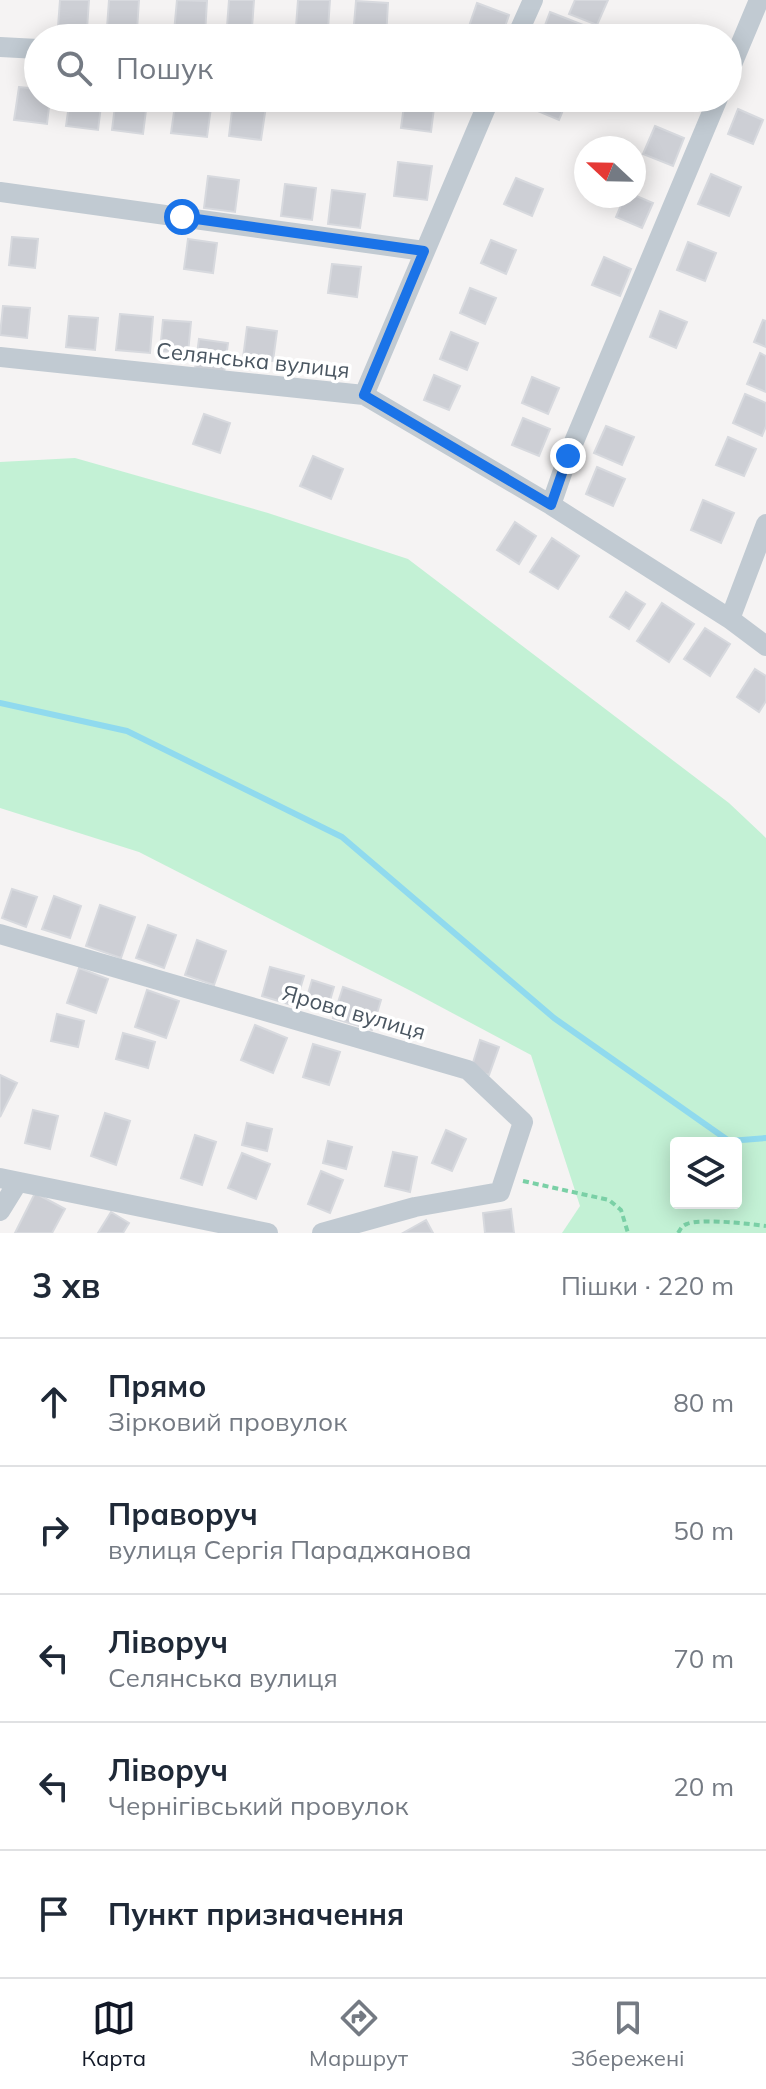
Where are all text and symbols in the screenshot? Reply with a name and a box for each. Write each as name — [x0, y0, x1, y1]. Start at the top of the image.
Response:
search box — [24, 24, 742, 112]
icon: search — [52, 46, 96, 90]
text: Пошук — [116, 49, 213, 87]
north arrow — [574, 136, 646, 208]
route start — [164, 199, 200, 235]
street label: Селянська вулиця — [155, 336, 351, 384]
route end — [550, 438, 586, 474]
street label: Ярова вулиця — [279, 978, 429, 1046]
map controls — [670, 1137, 742, 1209]
button: layers — [670, 1137, 742, 1209]
text: 3 хв — [32, 1264, 101, 1307]
text: Пішки · 220 m — [561, 1269, 734, 1302]
text: Прямо — [108, 1367, 206, 1405]
icon: ahead — [32, 1380, 76, 1424]
text: 80 m — [673, 1386, 734, 1419]
text: Зірковий провулок — [108, 1405, 347, 1438]
text: Праворуч — [108, 1495, 258, 1533]
icon: right — [32, 1508, 76, 1552]
text: 50 m — [673, 1514, 734, 1547]
text: вулиця Сергія Параджанова — [108, 1533, 472, 1566]
text: Ліворуч — [108, 1623, 228, 1661]
icon: left — [32, 1636, 76, 1680]
text: 70 m — [673, 1642, 734, 1675]
text: Селянська вулиця — [108, 1661, 338, 1694]
text: Ліворуч — [108, 1751, 228, 1789]
icon: left — [32, 1764, 76, 1808]
text: 20 m — [673, 1770, 734, 1803]
text: Чернігівський провулок — [108, 1789, 408, 1822]
icon: arrive — [32, 1892, 76, 1936]
text: Пункт призначення — [108, 1895, 404, 1933]
tab: Карта — [81, 1996, 146, 2072]
tab: Маршрут — [309, 1996, 408, 2072]
tab: Збережені — [571, 1996, 685, 2072]

